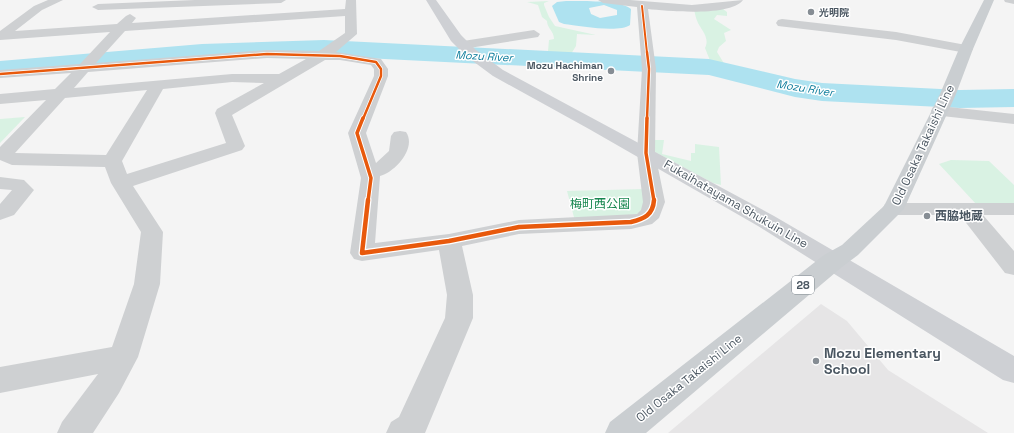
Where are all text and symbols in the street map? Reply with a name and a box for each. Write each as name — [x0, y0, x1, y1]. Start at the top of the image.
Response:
place label: 光明院 — [819, 6, 849, 19]
marker: 光明院 — [806, 7, 816, 17]
water label: Mozu River — [455, 48, 515, 65]
place label: Mozu Hachiman Shrine — [527, 59, 603, 84]
marker: Mozu Hachiman Shrine — [606, 66, 616, 76]
water label: Mozu River — [776, 77, 836, 100]
street label: Old Osaka Takaishi Line — [888, 82, 958, 208]
street label: Fukaihatayama Shukuin Line — [661, 156, 811, 252]
park label: 梅町西公園 — [570, 196, 630, 212]
place label: 西脇地蔵 — [935, 208, 983, 224]
marker: 西脇地蔵 — [922, 211, 932, 221]
road number: 28 — [792, 276, 814, 294]
street label: Old Osaka Takaishi Line — [633, 330, 745, 426]
place label: Mozu Elementary School — [824, 344, 941, 378]
marker: Mozu Elementary School — [811, 356, 821, 366]

